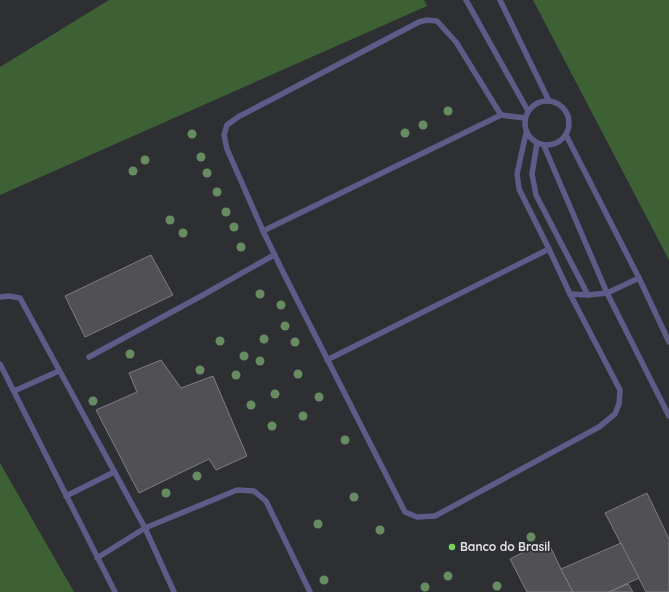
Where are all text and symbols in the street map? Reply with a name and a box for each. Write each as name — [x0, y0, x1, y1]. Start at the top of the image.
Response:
place label: Banco do Brasil — [460, 539, 550, 554]
marker: Banco do Brasil — [447, 542, 457, 552]

